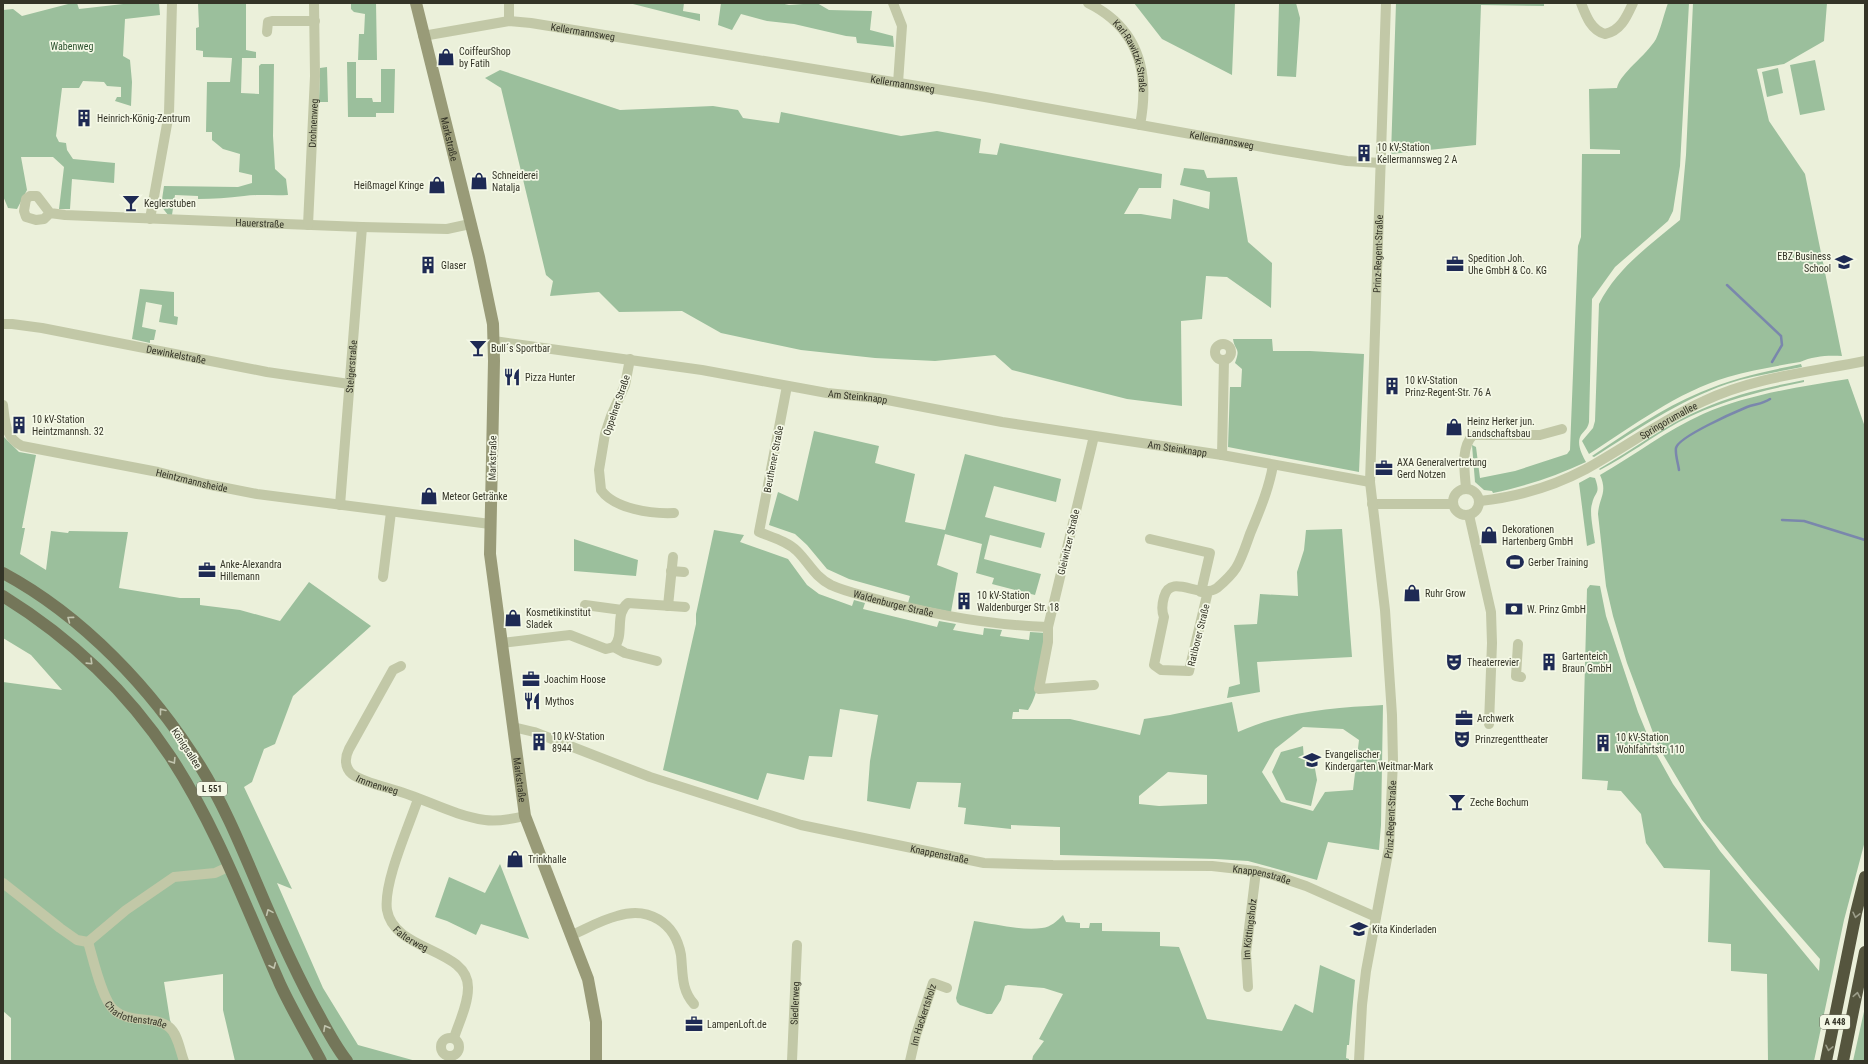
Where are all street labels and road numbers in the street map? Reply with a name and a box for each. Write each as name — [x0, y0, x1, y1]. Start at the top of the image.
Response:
street label: Karl-Rawitzki-Straße — [1111, 17, 1148, 93]
street label: Kellermannsweg — [550, 21, 616, 43]
street label: Kellermannsweg — [870, 73, 936, 95]
street label: Drohnenweg — [307, 98, 320, 148]
street label: Markstraße — [438, 116, 460, 162]
street label: Kellermannsweg — [1189, 129, 1255, 151]
street label: Prinz-Regent-Straße — [1371, 214, 1385, 293]
street label: Hauerstraße — [235, 217, 285, 230]
street label: Steigerstraße — [344, 339, 359, 393]
street label: Dewinkelstraße — [145, 344, 207, 366]
street label: Oppelner Straße — [601, 373, 632, 437]
street label: Am Steinknapp — [827, 388, 888, 406]
street label: Springorumallee — [1638, 400, 1699, 441]
street label: Beuthener Straße — [762, 424, 785, 494]
street label: Markstraße — [487, 435, 498, 481]
street label: Am Steinknapp — [1147, 439, 1208, 459]
street label: Heintzmannsheide — [155, 467, 229, 494]
street label: Gleiwitzer Straße — [1056, 508, 1081, 576]
street label: Waldenburger Straße — [852, 588, 935, 619]
street label: Ratiborer Straße — [1185, 602, 1212, 667]
street label: Königsallee — [170, 726, 204, 771]
street label: Markstraße — [511, 757, 528, 803]
street label: Immenweg — [354, 773, 400, 797]
street label: Prinz-Regent-Straße — [1382, 780, 1398, 860]
road number: L 551 — [197, 782, 227, 796]
street label: Knappenstraße — [909, 843, 970, 866]
street label: Knappenstraße — [1232, 863, 1293, 887]
street label: Im Köttingsholz — [1241, 898, 1259, 960]
street label: Falterweg — [391, 924, 430, 954]
street label: Siedlerweg — [789, 981, 801, 1025]
street label: Im Hackertsholz — [909, 983, 938, 1047]
street label: Charlottenstraße — [103, 999, 169, 1031]
road number: A 448 — [1820, 1015, 1850, 1029]

